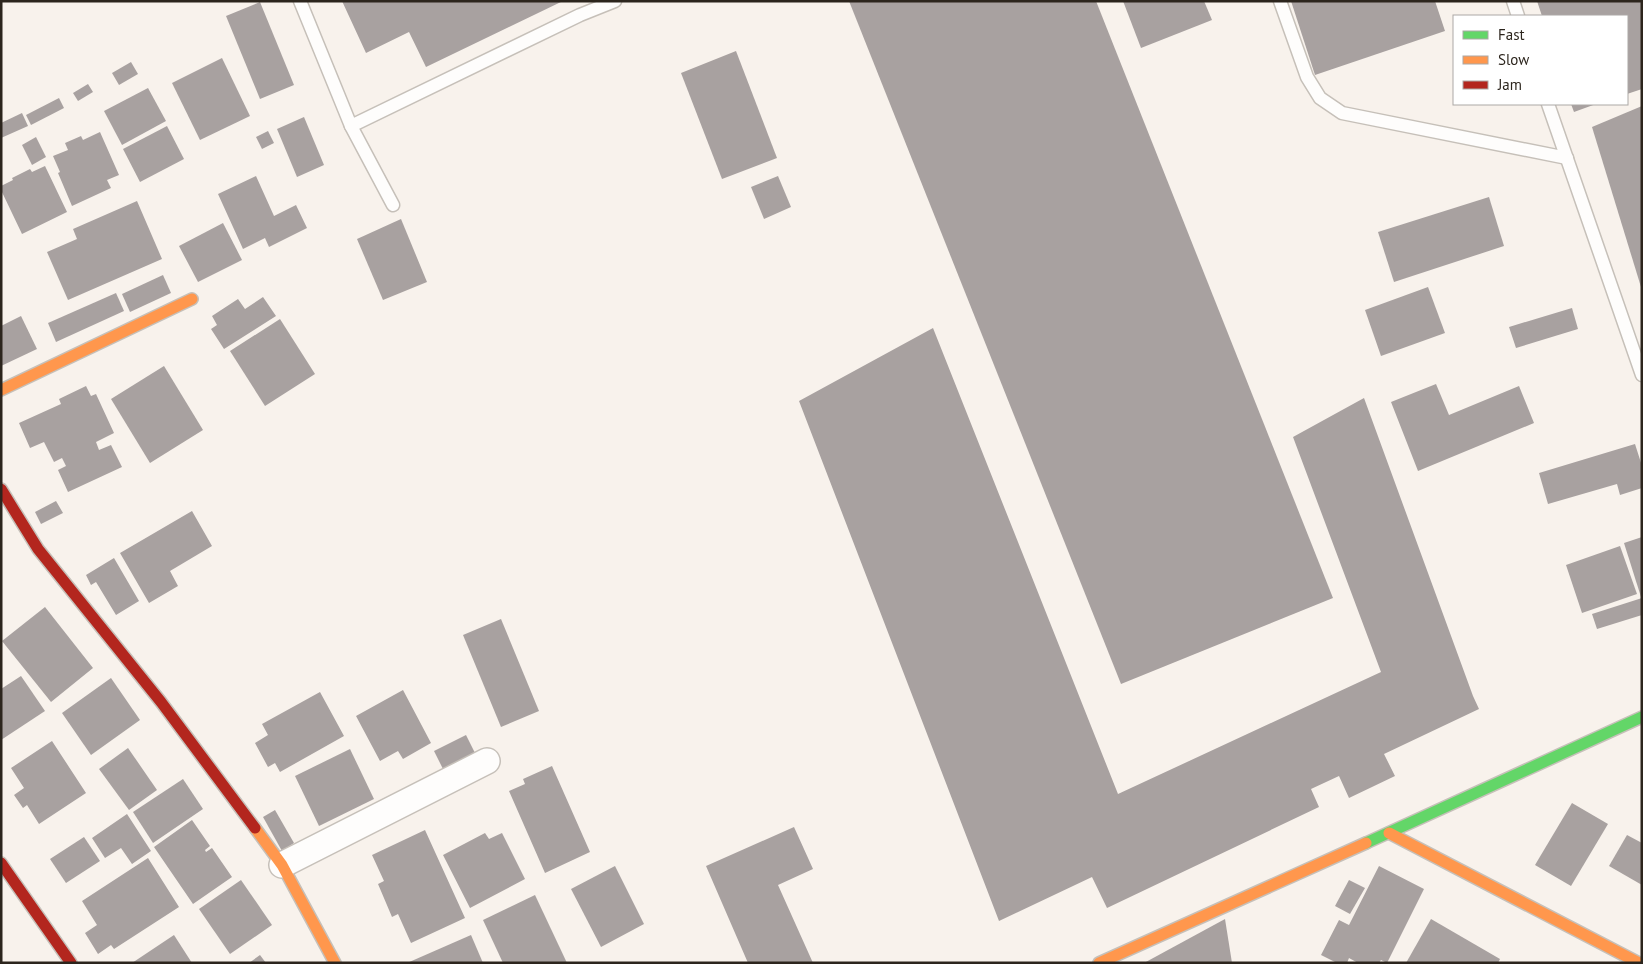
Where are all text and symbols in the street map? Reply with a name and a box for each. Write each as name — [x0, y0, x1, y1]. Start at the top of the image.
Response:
legend — [1453, 15, 1628, 105]
text: Fast — [1498, 25, 1525, 44]
text: Slow — [1498, 50, 1529, 69]
text: Jam — [1497, 75, 1522, 94]

